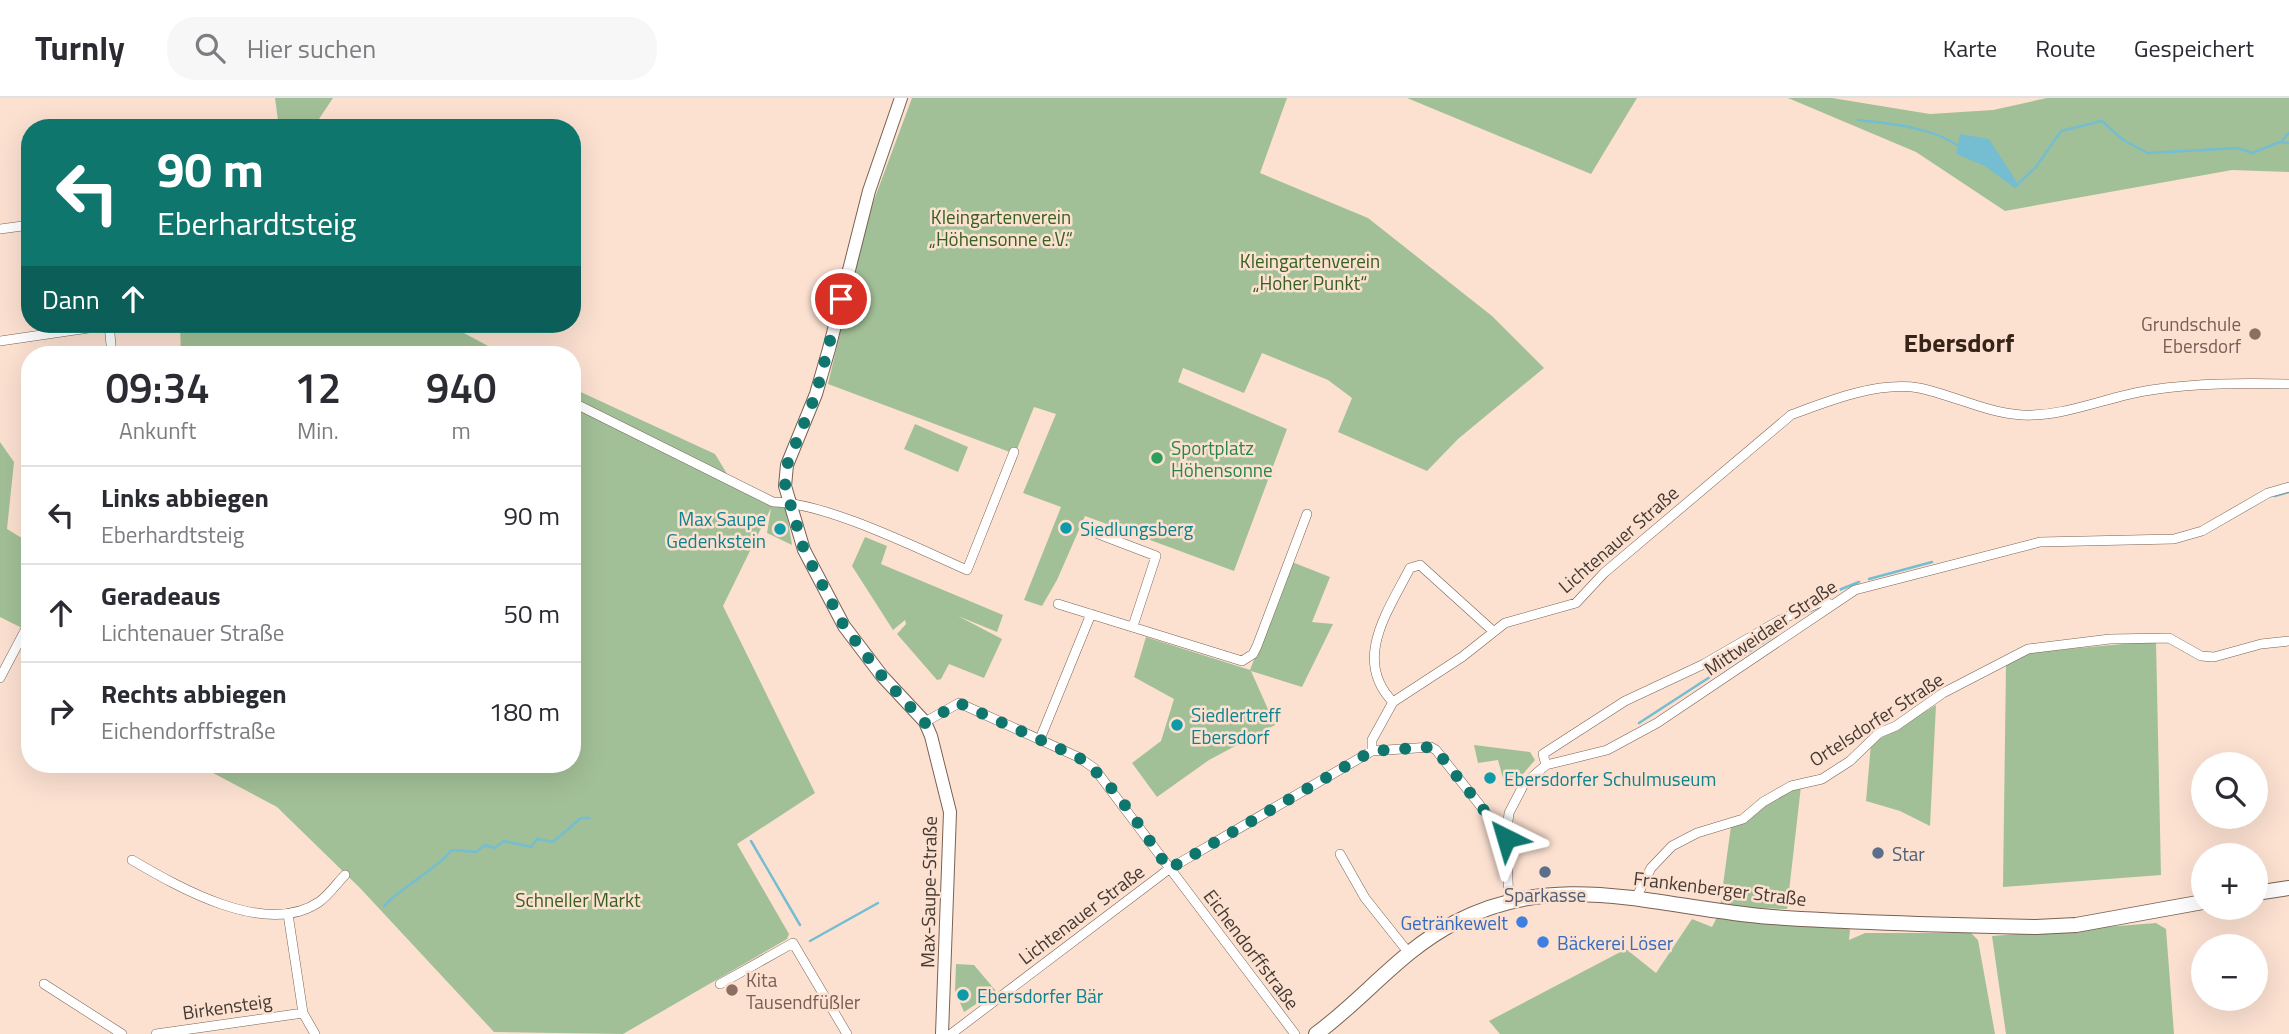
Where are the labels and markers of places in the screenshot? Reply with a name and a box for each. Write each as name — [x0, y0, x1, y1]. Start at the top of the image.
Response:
pin — [811, 269, 871, 329]
place label: Grundschule Ebersdorf — [2141, 309, 2242, 360]
marker: Grundschule Ebersdorf — [2247, 326, 2263, 342]
place label: Sportplatz Höhensonne — [1171, 433, 1273, 484]
marker: Sportplatz Höhensonne — [1149, 450, 1165, 466]
place label: Max Saupe Gedenkstein — [666, 504, 766, 555]
place label: Siedlungsberg — [1080, 514, 1193, 543]
marker: Siedlungsberg — [1058, 520, 1074, 536]
marker: Max Saupe Gedenkstein — [772, 521, 788, 537]
place label: Siedlertreff Ebersdorf — [1191, 700, 1282, 751]
marker: Siedlertreff Ebersdorf — [1169, 717, 1185, 733]
place label: Ebersdorfer Schulmuseum — [1504, 764, 1716, 793]
marker: Ebersdorfer Schulmuseum — [1482, 770, 1498, 786]
place label: Star — [1892, 839, 1925, 868]
marker: Star — [1870, 845, 1886, 861]
marker: Sparkasse — [1537, 864, 1553, 880]
place label: Sparkasse — [1504, 880, 1586, 909]
place label: Getränkewelt — [1400, 908, 1508, 937]
marker: Getränkewelt — [1514, 914, 1530, 930]
place label: Bäckerei Löser — [1557, 928, 1674, 957]
marker: Bäckerei Löser — [1535, 934, 1551, 950]
place label: Kita Tausendfüßler — [746, 965, 861, 1016]
place label: Ebersdorfer Bär — [977, 981, 1104, 1010]
marker: Kita Tausendfüßler — [724, 982, 740, 998]
marker: Ebersdorfer Bär — [955, 987, 971, 1003]

